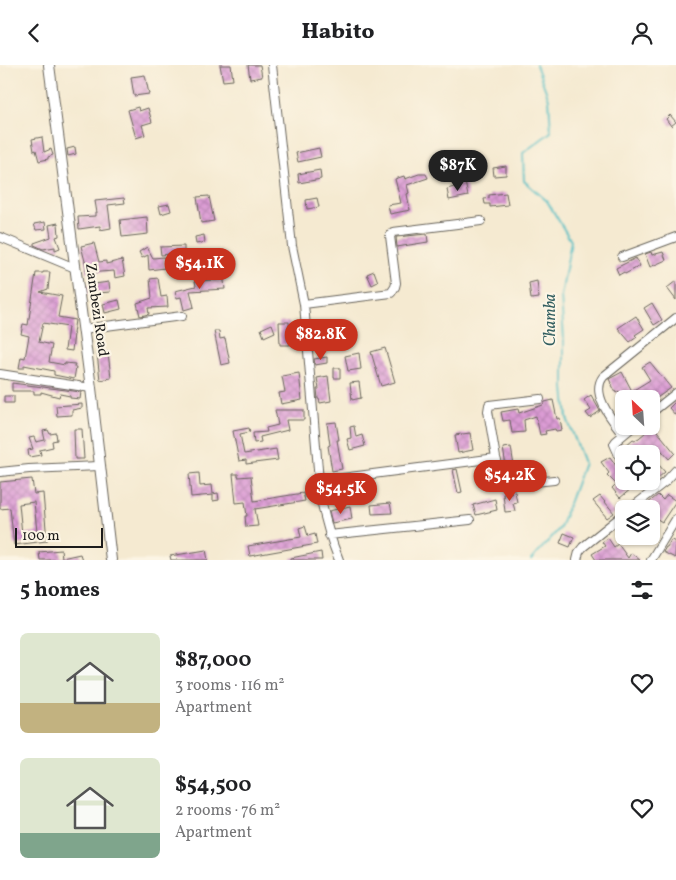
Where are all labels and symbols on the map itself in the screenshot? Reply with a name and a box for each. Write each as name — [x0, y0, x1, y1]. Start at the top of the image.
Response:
pin: $87K — [428, 149, 488, 192]
pin: $54.1K — [159, 247, 241, 290]
street label: Zambezi Road — [79, 262, 113, 358]
water label: Chamba — [540, 293, 562, 346]
pin: $82.8K — [280, 319, 362, 361]
north arrow — [615, 390, 660, 435]
pin: $54.2K — [469, 459, 551, 502]
pin: $54.5K — [300, 473, 382, 515]
scale bar — [15, 525, 102, 548]

